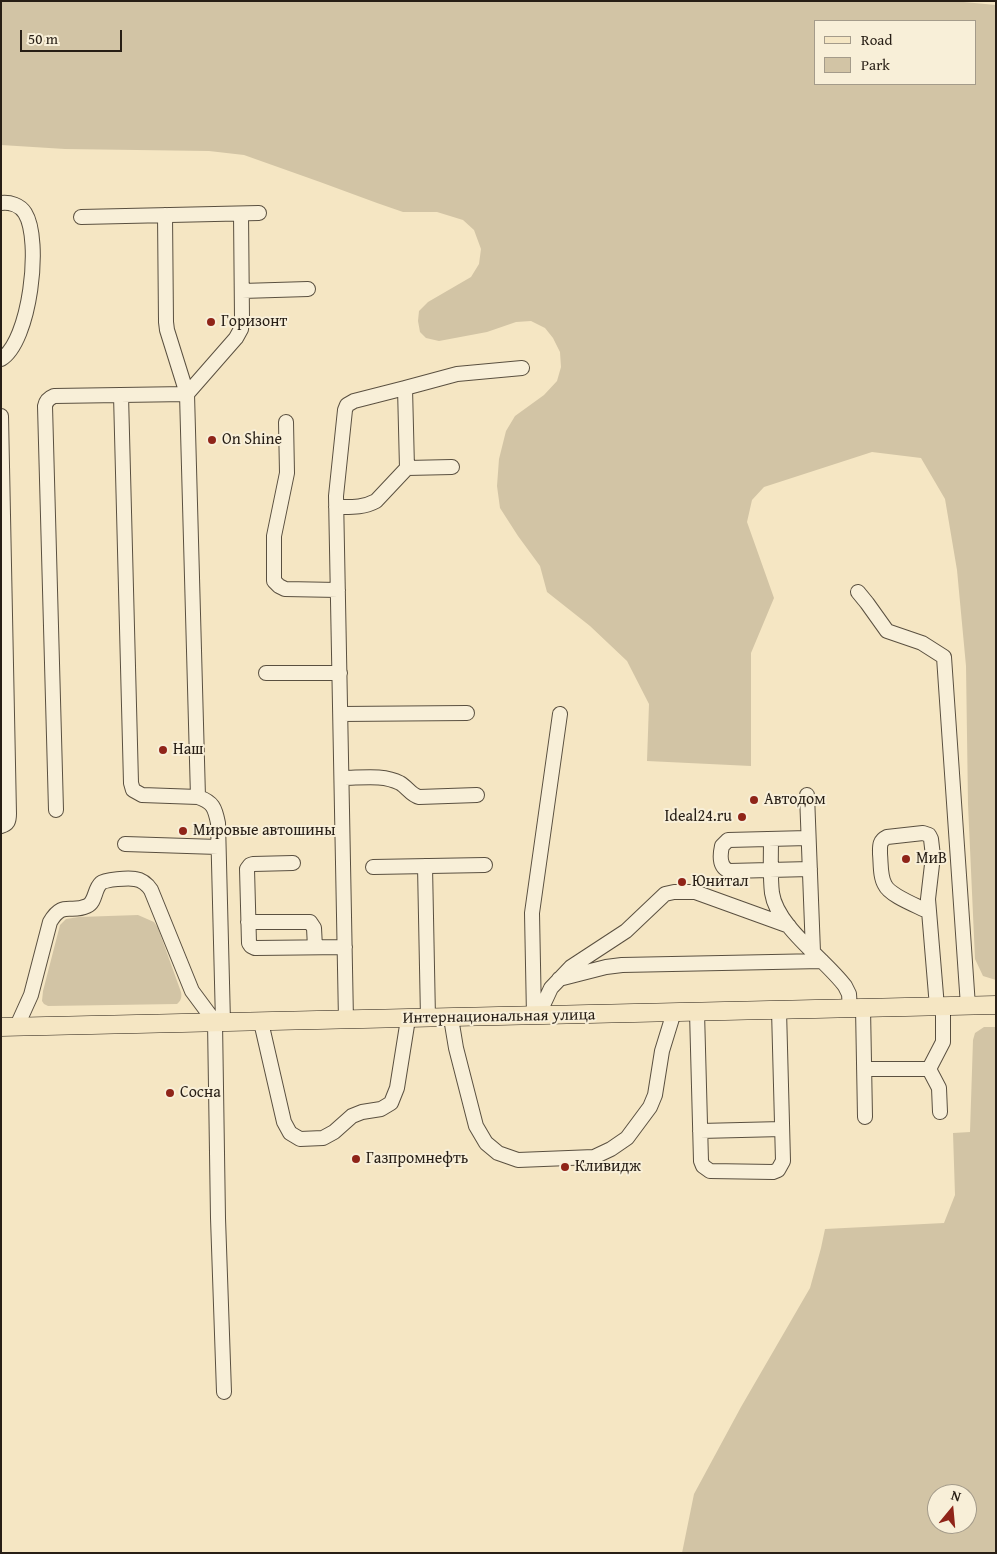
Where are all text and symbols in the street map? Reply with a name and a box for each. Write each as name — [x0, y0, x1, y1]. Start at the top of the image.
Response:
scale bar — [22, 20, 125, 52]
legend — [814, 20, 977, 85]
text: 50 m — [28, 28, 58, 49]
text: Road — [861, 29, 892, 50]
text: Park — [861, 54, 890, 75]
place label: Горизонт — [221, 312, 287, 332]
marker: Горизонт — [205, 316, 217, 328]
place label: On Shine — [222, 430, 282, 450]
marker: On Shine — [206, 434, 218, 446]
place label: Наш — [173, 740, 203, 760]
marker: Наш — [157, 744, 169, 756]
place label: Автодом — [764, 790, 826, 810]
marker: Автодом — [748, 794, 760, 806]
place label: Ideal24.ru — [664, 807, 732, 827]
marker: Ideal24.ru — [736, 811, 748, 823]
place label: Мировые автошины — [193, 821, 335, 841]
marker: Мировые автошины — [177, 825, 189, 837]
place label: МиВ — [916, 849, 947, 869]
marker: МиВ — [900, 853, 912, 865]
place label: Юнитал — [692, 872, 749, 892]
marker: Юнитал — [676, 876, 688, 888]
street label: Интернациональная улица — [403, 1006, 595, 1028]
place label: Сосна — [180, 1083, 221, 1103]
marker: Сосна — [164, 1087, 176, 1099]
place label: Газпромнефть — [366, 1149, 468, 1169]
marker: Газпромнефть — [350, 1153, 362, 1165]
place label: Кливидж — [575, 1157, 641, 1177]
marker: Кливидж — [559, 1161, 571, 1173]
north arrow — [927, 1484, 977, 1534]
text: N — [949, 1485, 963, 1507]

